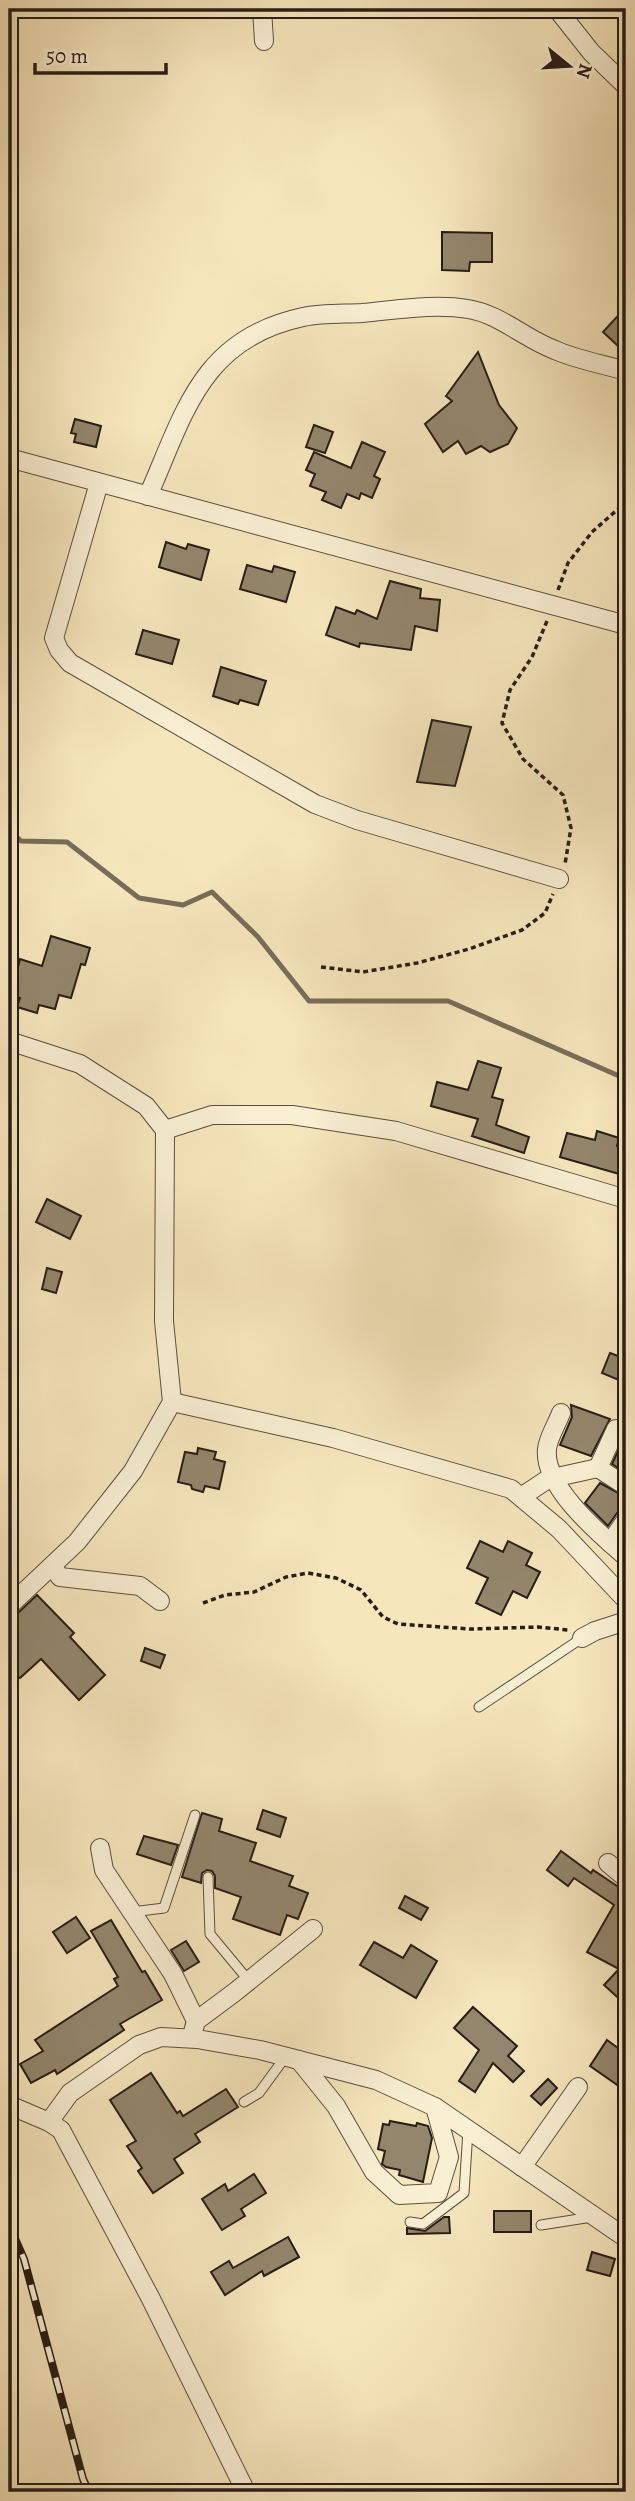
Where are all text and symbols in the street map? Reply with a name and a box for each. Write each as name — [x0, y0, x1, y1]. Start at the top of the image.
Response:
scale bar — [35, 32, 166, 76]
north arrow — [534, 32, 604, 102]
text: 50 m — [46, 42, 88, 70]
text: N — [570, 60, 599, 82]

